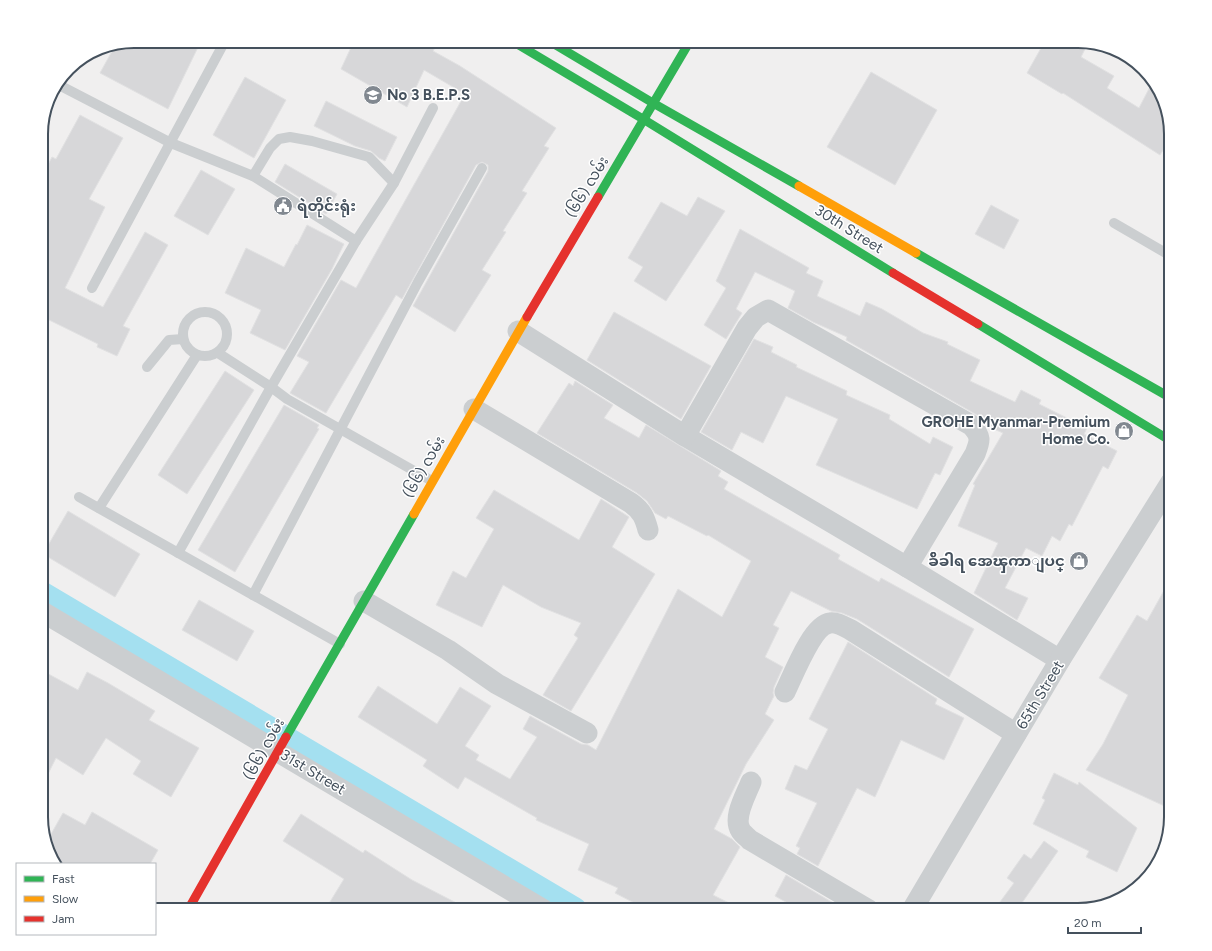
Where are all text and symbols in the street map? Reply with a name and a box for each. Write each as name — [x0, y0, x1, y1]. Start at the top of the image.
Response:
school or university icon: No 3 B.E.P.S — [362, 84, 384, 106]
place label: No 3 B.E.P.S — [387, 86, 470, 104]
street label: (၆၆) လမ်း — [561, 153, 612, 221]
public building icon: ရဲတိုင်းရုံး — [272, 195, 294, 217]
place label: ရဲတိုင်းရုံး — [297, 196, 356, 218]
street label: 30th Street — [811, 201, 887, 257]
place label: GROHE Myanmar-Premium Home Co. — [921, 413, 1110, 448]
shop icon: GROHE Myanmar-Premium Home Co. — [1113, 420, 1135, 442]
street label: (၆၆) လမ်း — [398, 433, 449, 501]
shop icon: ခ်ိခါရ အေၾကာျပင္ — [1068, 550, 1090, 572]
place label: ခ်ိခါရ အေၾကာျပင္ — [928, 551, 1065, 573]
street label: 65th Street — [1012, 657, 1068, 733]
street label: (၆၆) လမ်း — [239, 714, 288, 783]
street label: 31st Street — [277, 746, 349, 799]
legend — [16, 863, 156, 935]
text: Fast — [52, 872, 75, 886]
text: Slow — [52, 892, 79, 906]
scale bar — [1068, 909, 1141, 935]
text: Jam — [52, 912, 75, 926]
text: 20 m — [1074, 916, 1102, 930]

